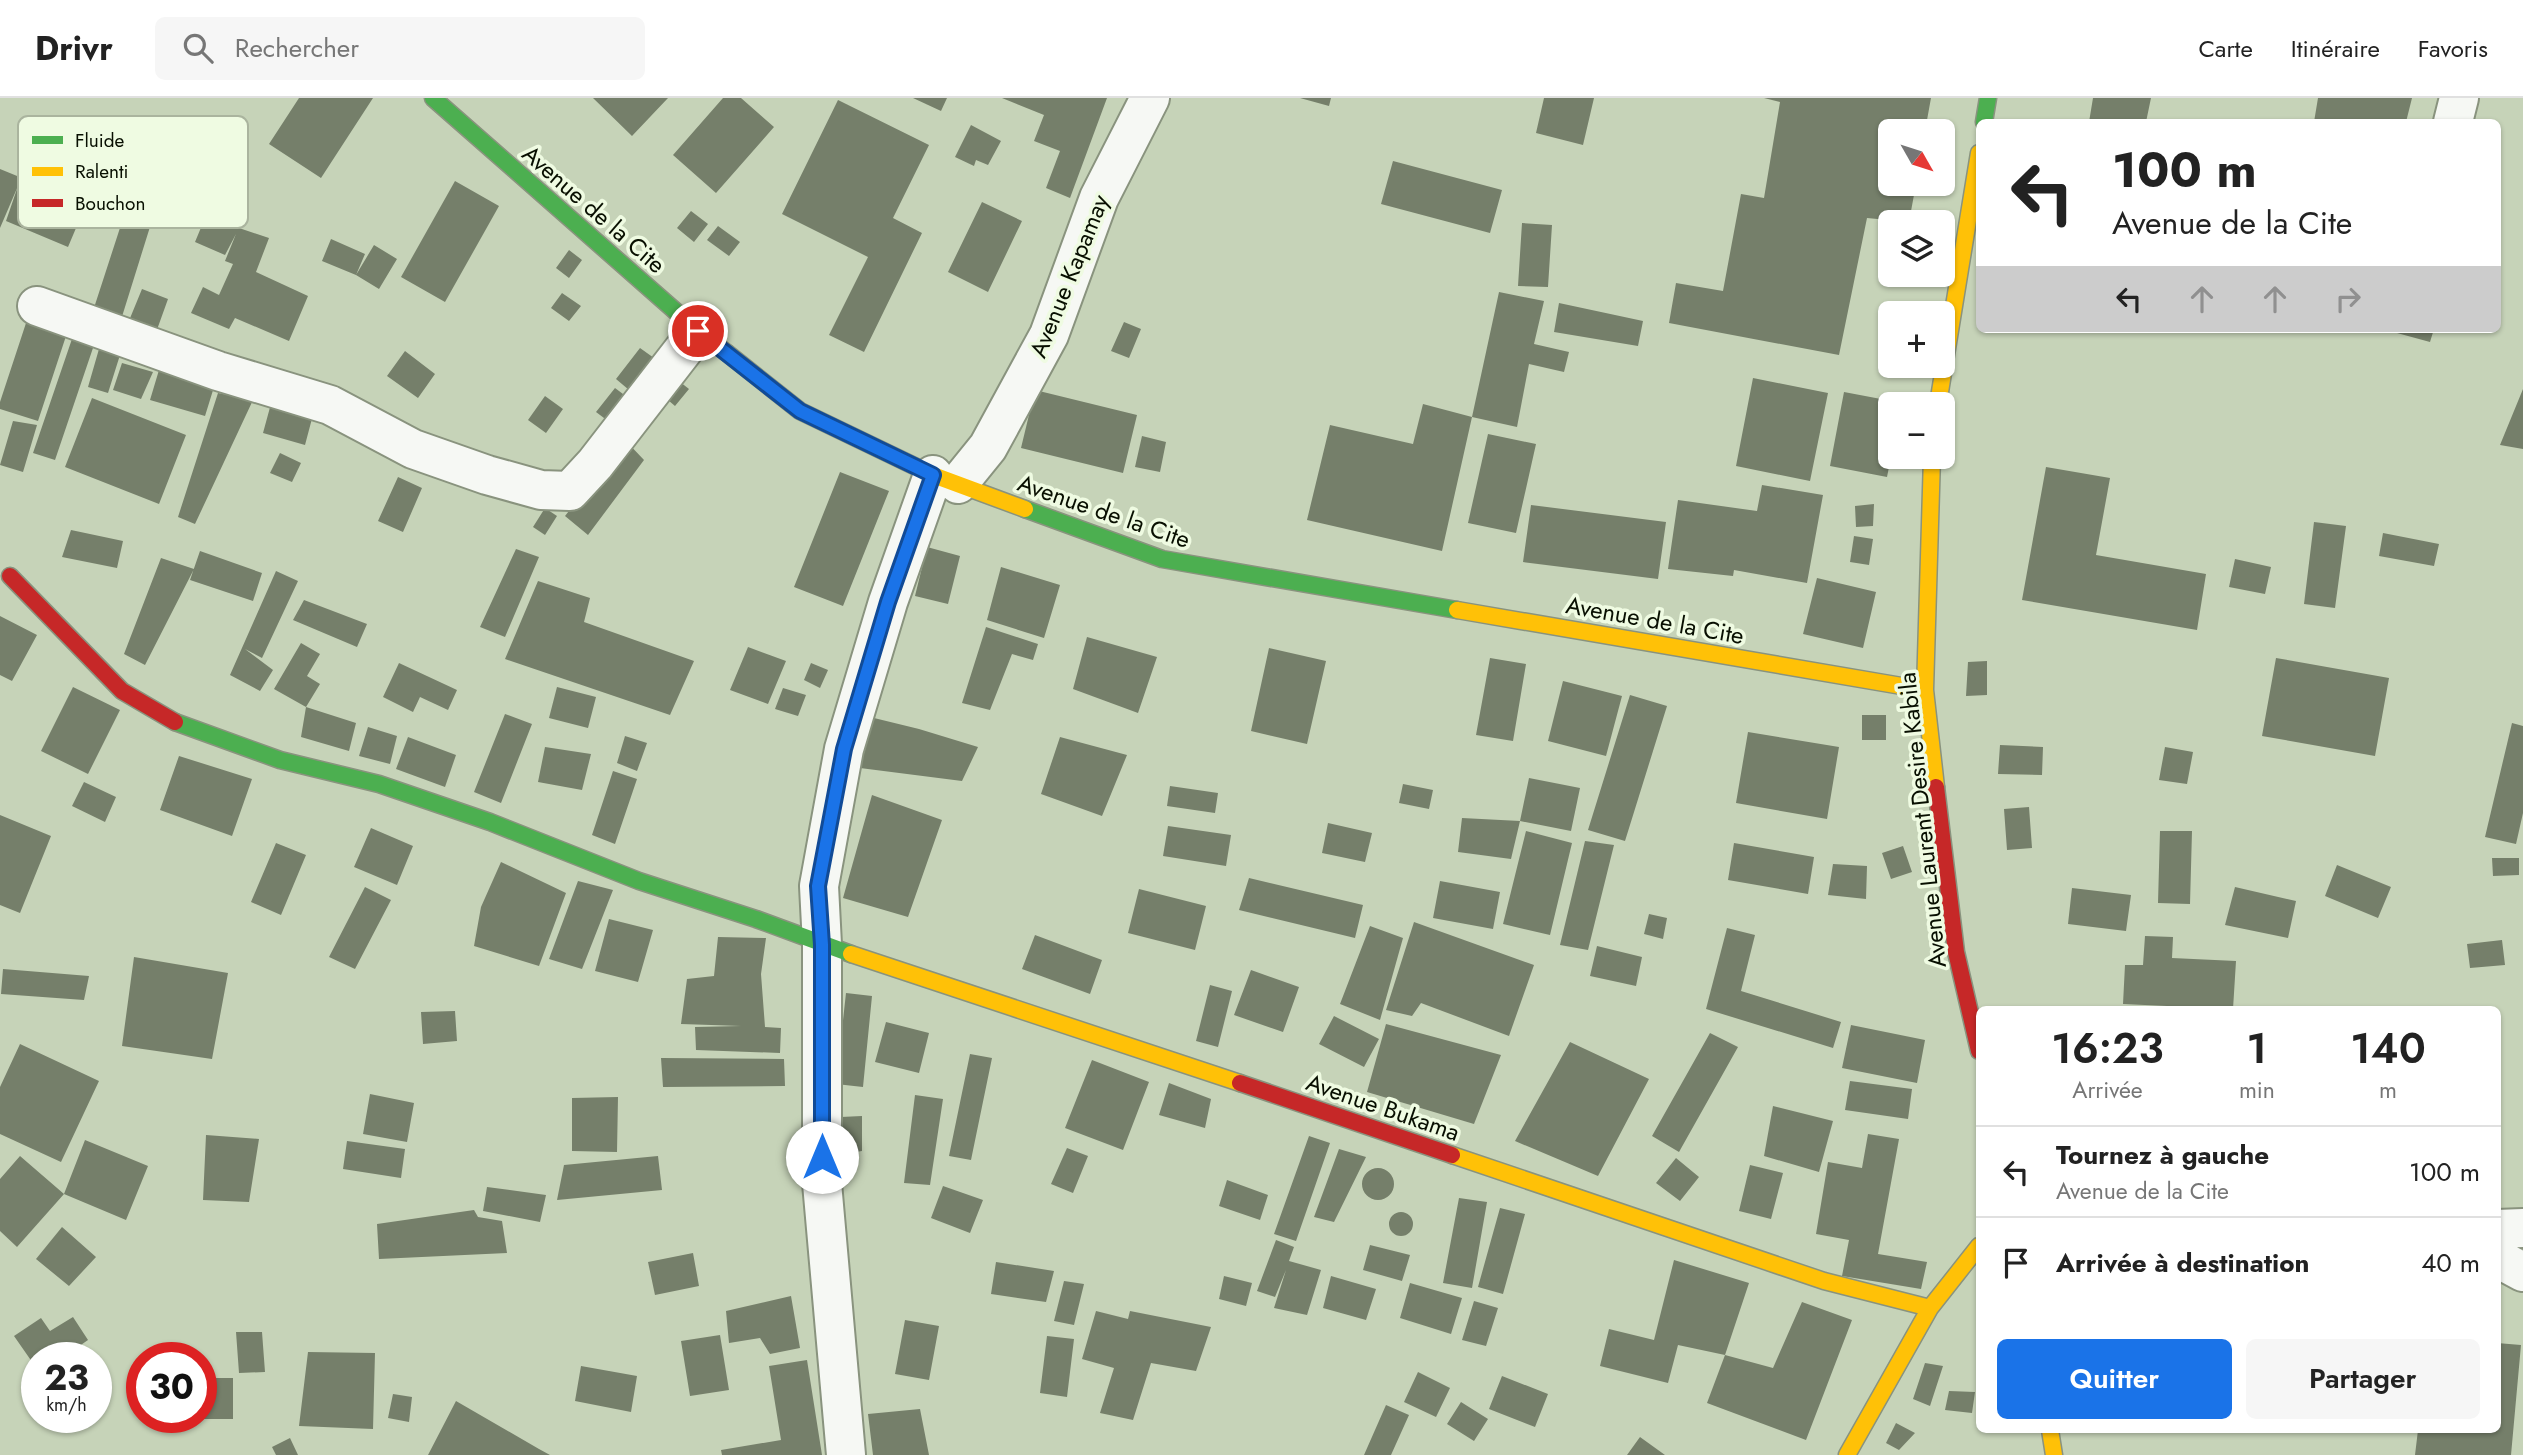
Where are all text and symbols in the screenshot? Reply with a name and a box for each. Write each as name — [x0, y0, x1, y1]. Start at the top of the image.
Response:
search box — [155, 17, 645, 80]
text: Drivr — [35, 25, 113, 72]
icon: search — [179, 29, 217, 67]
text: Rechercher — [235, 29, 359, 67]
text: Carte — [2198, 31, 2253, 66]
text: Itinéraire — [2291, 31, 2380, 66]
text: Favoris — [2418, 31, 2488, 66]
legend — [18, 116, 248, 228]
north arrow — [1878, 119, 1955, 196]
map controls — [1878, 119, 1955, 469]
text: Fluide — [75, 127, 125, 154]
text: 100 m — [2112, 135, 2257, 205]
street label: Avenue de la Cite — [514, 137, 674, 281]
icon: left — [1997, 147, 2088, 238]
text: Ralenti — [75, 158, 128, 185]
street label: Avenue Kapamay — [1020, 189, 1118, 363]
text: Bouchon — [75, 190, 145, 217]
text: Avenue de la Cite — [2112, 200, 2352, 246]
button: layers — [1878, 210, 1955, 287]
icon: left — [2110, 280, 2148, 318]
icon: ahead — [2183, 280, 2221, 318]
icon: ahead — [2256, 280, 2294, 318]
icon: right — [2329, 280, 2367, 318]
pin — [668, 301, 728, 361]
button: + — [1878, 301, 1955, 378]
icon: arrive — [679, 312, 717, 350]
button: − — [1878, 392, 1955, 469]
street label: Avenue de la Cite — [1013, 465, 1195, 557]
street label: Avenue de la Cite — [1563, 587, 1747, 653]
street label: Avenue Laurent Desire Kabila — [1889, 671, 1955, 969]
text: 16:23 — [2051, 1018, 2164, 1079]
text: 1 — [2247, 1018, 2267, 1079]
text: 140 — [2350, 1018, 2426, 1079]
street label: Avenue Bukama — [1302, 1064, 1464, 1150]
text: Arrivée — [2072, 1073, 2143, 1107]
text: min — [2239, 1073, 2275, 1107]
text: m — [2379, 1073, 2397, 1107]
position arrow — [785, 1120, 859, 1194]
text: Tournez à gauche — [2056, 1136, 2269, 1174]
icon: left — [1997, 1153, 2035, 1191]
text: 100 m — [2409, 1153, 2480, 1191]
text: Avenue de la Cite — [2056, 1174, 2229, 1208]
icon: arrive — [1997, 1244, 2035, 1282]
text: Arrivée à destination — [2056, 1244, 2309, 1282]
text: 40 m — [2421, 1244, 2480, 1282]
button: Quitter — [1997, 1339, 2232, 1419]
button: Partager — [2246, 1339, 2480, 1419]
speed limit sign: 30 — [126, 1342, 217, 1433]
text: 23 — [44, 1353, 89, 1403]
text: km/h — [46, 1392, 87, 1418]

